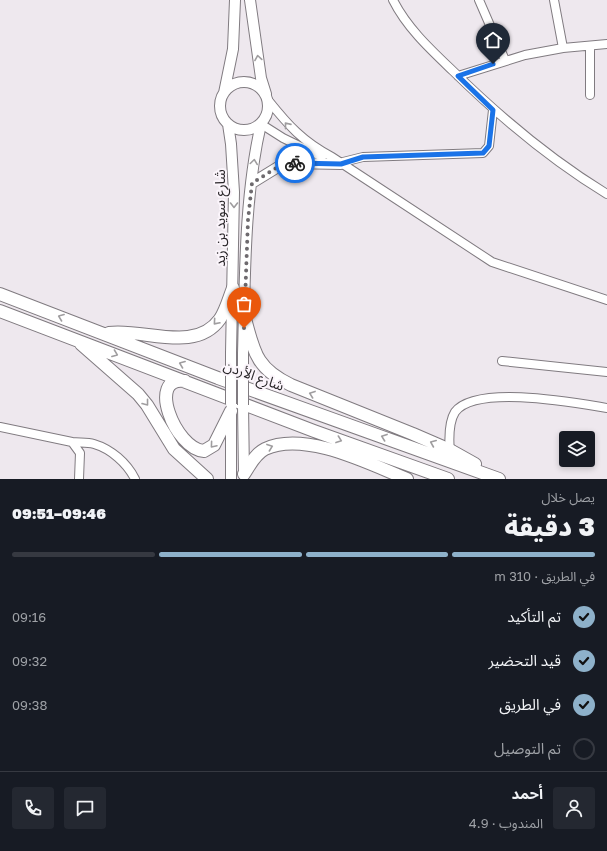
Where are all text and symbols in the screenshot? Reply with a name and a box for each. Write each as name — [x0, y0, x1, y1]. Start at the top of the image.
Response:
pin — [476, 23, 510, 64]
icon: home — [482, 29, 504, 51]
one-way arrow — [254, 55, 263, 61]
one-way arrow — [285, 122, 292, 129]
courier — [275, 143, 315, 183]
icon: bike — [284, 152, 306, 174]
one-way arrow — [249, 159, 258, 165]
street label: شارع سويد بن زيد — [211, 169, 231, 267]
one-way arrow — [230, 202, 238, 208]
pin — [227, 287, 261, 328]
icon: bag — [233, 293, 255, 315]
one-way arrow — [57, 313, 64, 321]
one-way arrow — [214, 318, 221, 325]
one-way arrow — [111, 350, 118, 358]
street label: شارع الأردن — [220, 356, 287, 397]
one-way arrow — [178, 360, 185, 368]
one-way arrow — [309, 390, 316, 398]
one-way arrow — [141, 399, 148, 406]
map controls — [559, 431, 595, 467]
button: layers — [559, 431, 595, 467]
one-way arrow — [380, 434, 387, 442]
one-way arrow — [335, 435, 342, 443]
one-way arrow — [429, 439, 436, 447]
one-way arrow — [210, 440, 217, 447]
one-way arrow — [267, 444, 274, 452]
text: يصل خلال — [542, 489, 595, 505]
text: 09:46–09:51 — [12, 504, 106, 522]
text: 3 دقيقة — [504, 511, 595, 542]
text: في الطريق · 310 m — [494, 568, 595, 584]
icon: check — [573, 606, 595, 628]
text: تم التأكيد — [507, 607, 561, 625]
text: 09:16 — [12, 609, 46, 625]
icon: check — [573, 650, 595, 672]
text: قيد التحضير — [489, 651, 561, 669]
text: 09:32 — [12, 653, 47, 669]
icon: check — [573, 694, 595, 716]
text: في الطريق — [499, 695, 561, 713]
text: 09:38 — [12, 697, 47, 713]
text: تم التوصيل — [494, 739, 561, 757]
text: أحمد — [512, 784, 543, 802]
button: phone — [12, 787, 54, 829]
button: chat — [64, 787, 106, 829]
button: person — [553, 787, 595, 829]
text: المندوب · 4.9 — [469, 815, 543, 831]

